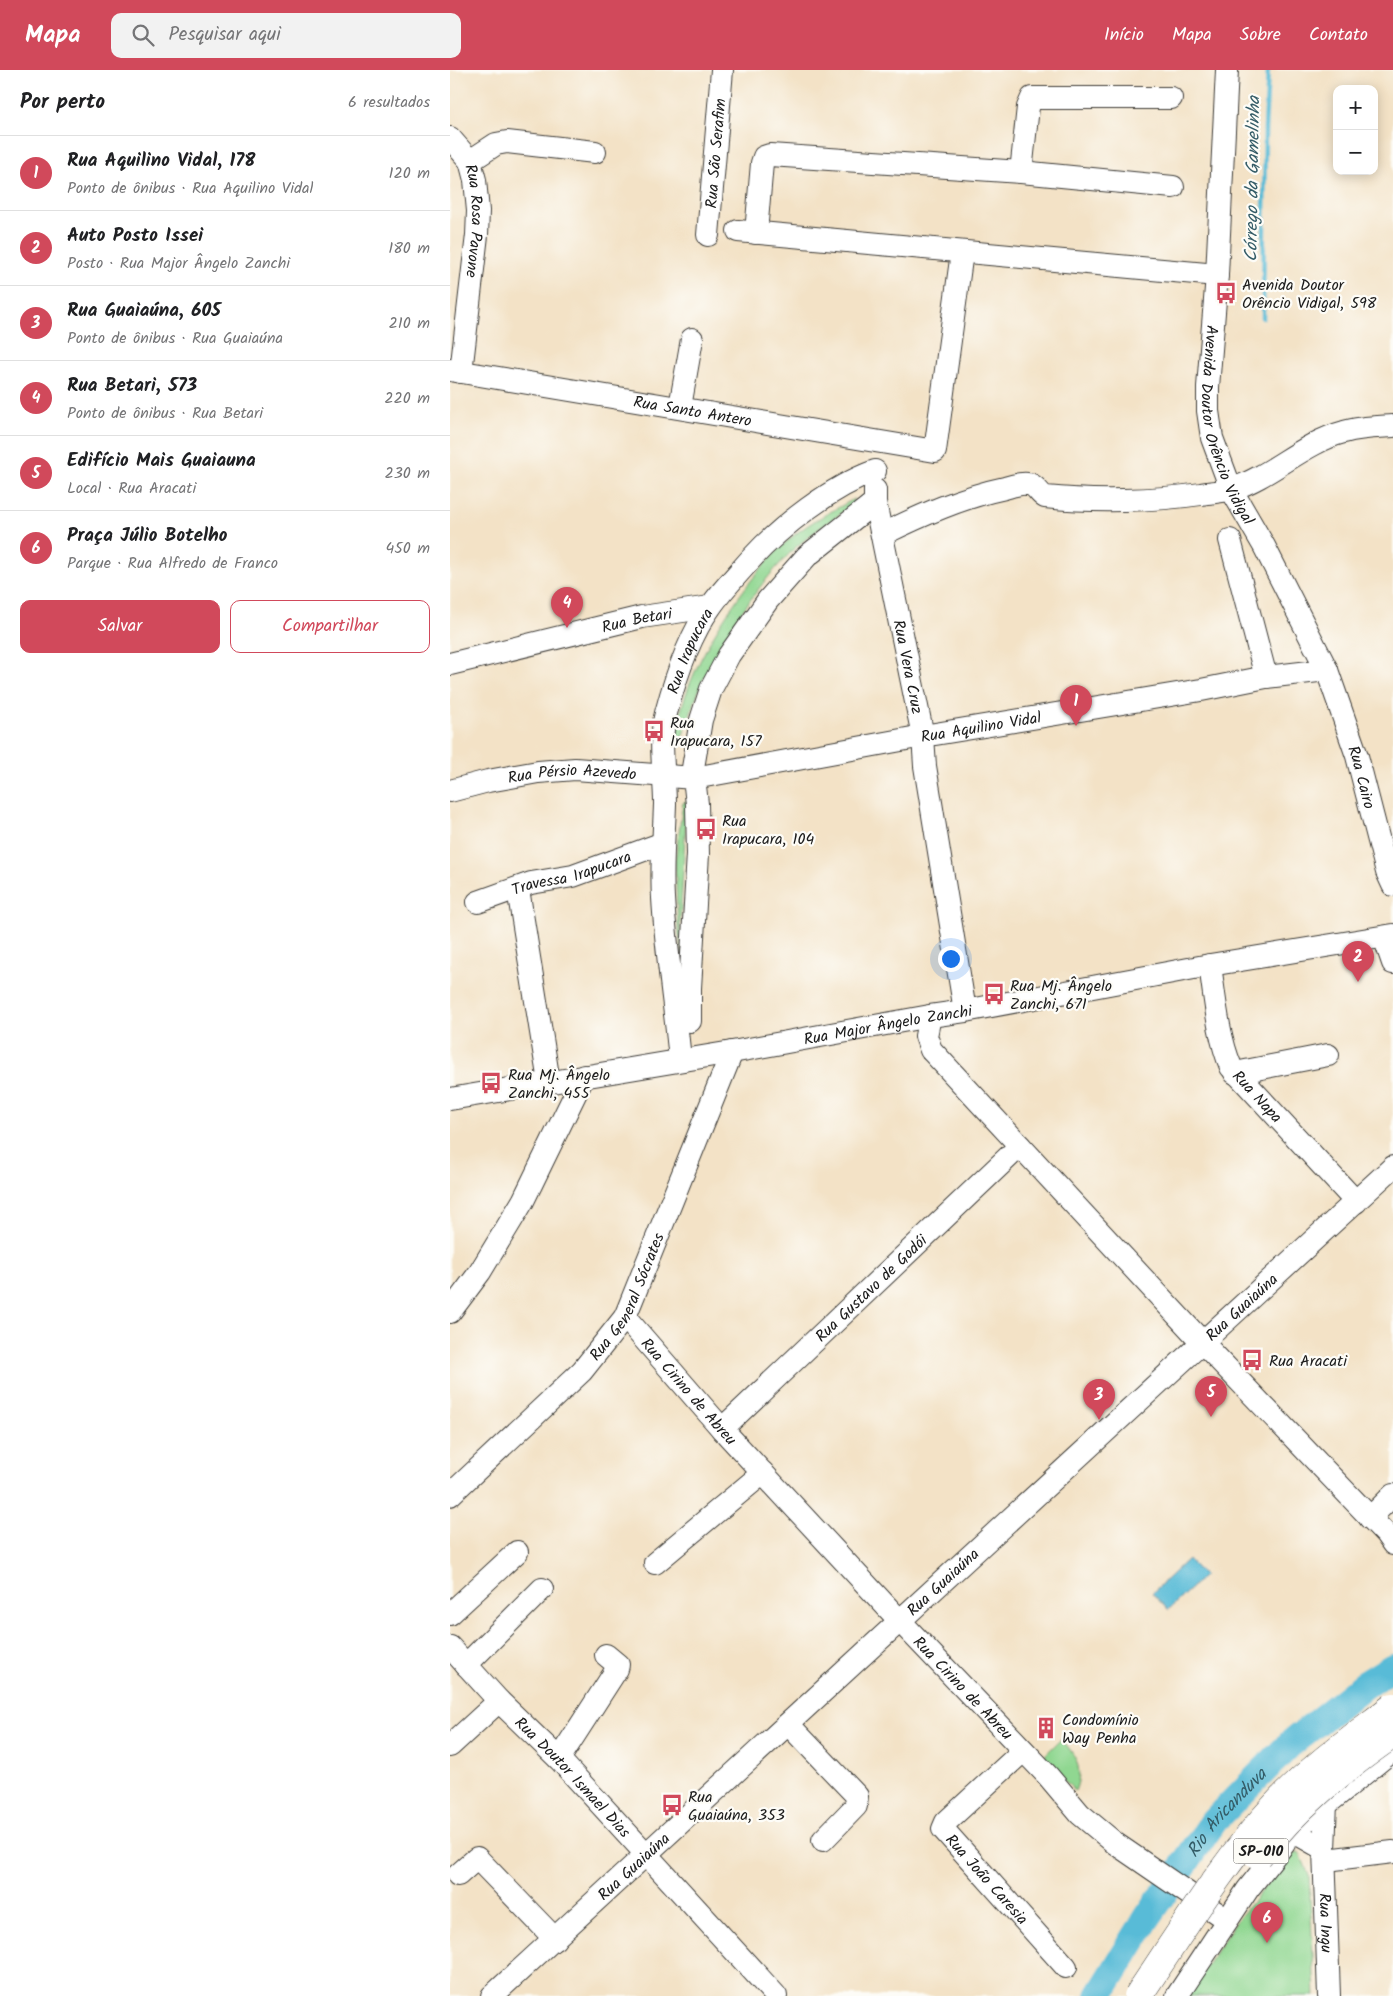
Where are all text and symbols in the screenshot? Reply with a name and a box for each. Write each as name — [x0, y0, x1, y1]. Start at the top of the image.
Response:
search box — [111, 13, 461, 58]
text: Mapa — [25, 16, 81, 55]
text: Pesquisar aqui — [169, 20, 281, 50]
icon: search — [129, 21, 157, 49]
text: Início — [1104, 21, 1144, 50]
text: Mapa — [1172, 21, 1212, 50]
text: Sobre — [1240, 21, 1281, 50]
text: Contato — [1309, 21, 1368, 50]
map controls — [1333, 85, 1378, 175]
button: + — [1333, 85, 1378, 130]
text: Por perto — [20, 86, 105, 119]
text: 6 resultados — [348, 90, 430, 115]
water label: Córrego da Gamelinha — [1238, 94, 1269, 262]
street label: Rua São Serafim — [699, 97, 734, 210]
button: − — [1333, 130, 1378, 175]
text: Rua Aquilino Vidal, 178 — [67, 146, 255, 176]
text: 1 — [34, 161, 38, 186]
text: 120 m — [389, 161, 430, 186]
street label: Rua Rosa Pavone — [457, 161, 489, 279]
text: Ponto de ônibus · Rua Aquilino Vidal — [67, 176, 313, 201]
text: Auto Posto Issei — [67, 221, 203, 251]
text: 2 — [31, 236, 41, 261]
text: 180 m — [388, 236, 430, 261]
text: Posto · Rua Major Ângelo Zanchi — [67, 251, 290, 276]
place label: Avenida Doutor Orêncio Vidigal, 598 — [1242, 273, 1377, 316]
bus stop icon: Avenida Doutor Orêncio Vidigal, 598 — [1213, 280, 1239, 306]
text: Rua Guaiaúna, 605 — [67, 296, 221, 326]
text: 3 — [32, 311, 40, 336]
text: 210 m — [389, 311, 430, 336]
street label: Avenida Doutor Orêncio Vidigal — [1194, 324, 1260, 530]
text: Ponto de ônibus · Rua Guaiaúna — [67, 326, 283, 351]
text: Rua Betari, 573 — [67, 371, 197, 401]
text: 4 — [32, 386, 40, 411]
text: 220 m — [384, 386, 430, 411]
street label: Rua Santo Antero — [631, 390, 753, 434]
text: Ponto de ônibus · Rua Betari — [67, 401, 263, 426]
text: Edifício Mais Guaiauna — [67, 446, 256, 476]
text: 5 — [32, 461, 40, 486]
text: 230 m — [384, 461, 430, 486]
text: Local · Rua Aracati — [67, 476, 196, 501]
text: Praça Júlio Botelho — [67, 521, 227, 551]
text: 6 — [32, 536, 40, 561]
text: 450 m — [385, 536, 430, 561]
text: Parque · Rua Alfredo de Franco — [67, 551, 278, 576]
pin: 4 — [551, 587, 583, 628]
button: Salvar — [20, 600, 220, 653]
button: Compartilhar — [230, 600, 430, 653]
street label: Rua Betari — [599, 602, 675, 640]
street label: Rua Irapucara — [661, 603, 720, 697]
street label: Rua Vera Cruz — [885, 618, 929, 716]
pin: 1 — [1060, 685, 1092, 726]
street label: Rua Aquilino Vidal — [919, 706, 1043, 750]
place label: Rua Irapucara, 157 — [670, 711, 762, 754]
bus stop icon: Rua Irapucara, 157 — [641, 718, 667, 744]
street label: Rua Cairo — [1340, 742, 1381, 812]
street label: Rua Pérsio Azevedo — [506, 758, 637, 791]
place label: Rua Irapucara, 104 — [722, 809, 815, 852]
bus stop icon: Rua Irapucara, 104 — [693, 816, 719, 842]
street label: Travessa Irapucara — [508, 845, 635, 903]
pin: 2 — [1342, 941, 1374, 982]
your location — [938, 946, 964, 972]
place label: Rua Mj. Ângelo Zanchi, 671 — [1010, 974, 1112, 1017]
bus stop icon: Rua Mj. Ângelo Zanchi, 671 — [981, 981, 1007, 1007]
street label: Rua Major Ângelo Zanchi — [802, 999, 975, 1053]
place label: Rua Mj. Ângelo Zanchi, 455 — [508, 1063, 610, 1106]
street label: Rua Napa — [1226, 1065, 1288, 1129]
bus stop icon: Rua Mj. Ângelo Zanchi, 455 — [478, 1070, 504, 1096]
street label: Rua Gustavo de Godói — [810, 1228, 934, 1349]
street label: Rua General Sócrates — [584, 1229, 672, 1367]
street label: Rua Guaiaúna — [1200, 1268, 1284, 1348]
street label: Rua Cirino de Abreu — [634, 1333, 742, 1452]
bus stop icon: Rua Aracati — [1239, 1347, 1265, 1373]
place label: Rua Aracati — [1269, 1349, 1348, 1374]
pin: 5 — [1195, 1376, 1227, 1417]
pin: 3 — [1083, 1379, 1115, 1420]
street label: Rua Guaiaúna — [901, 1543, 985, 1623]
street label: Rua Cirino de Abreu — [907, 1631, 1019, 1746]
place label: Condomínio Way Penha — [1062, 1708, 1139, 1751]
street label: Rua Doutor Ismael Dias — [508, 1711, 636, 1844]
building icon: Condomínio Way Penha — [1033, 1715, 1059, 1741]
water label: Rio Aricanduva — [1180, 1761, 1276, 1864]
place label: Rua Guaiaúna, 353 — [688, 1785, 785, 1828]
bus stop icon: Rua Guaiaúna, 353 — [659, 1792, 685, 1818]
street label: Rua Guaiaúna — [592, 1827, 676, 1907]
street label: Rua João Caresia — [939, 1829, 1034, 1931]
road number: SP-010 — [1234, 1838, 1288, 1864]
street label: Rua Ingu — [1312, 1893, 1339, 1954]
pin: 6 — [1251, 1902, 1283, 1943]

